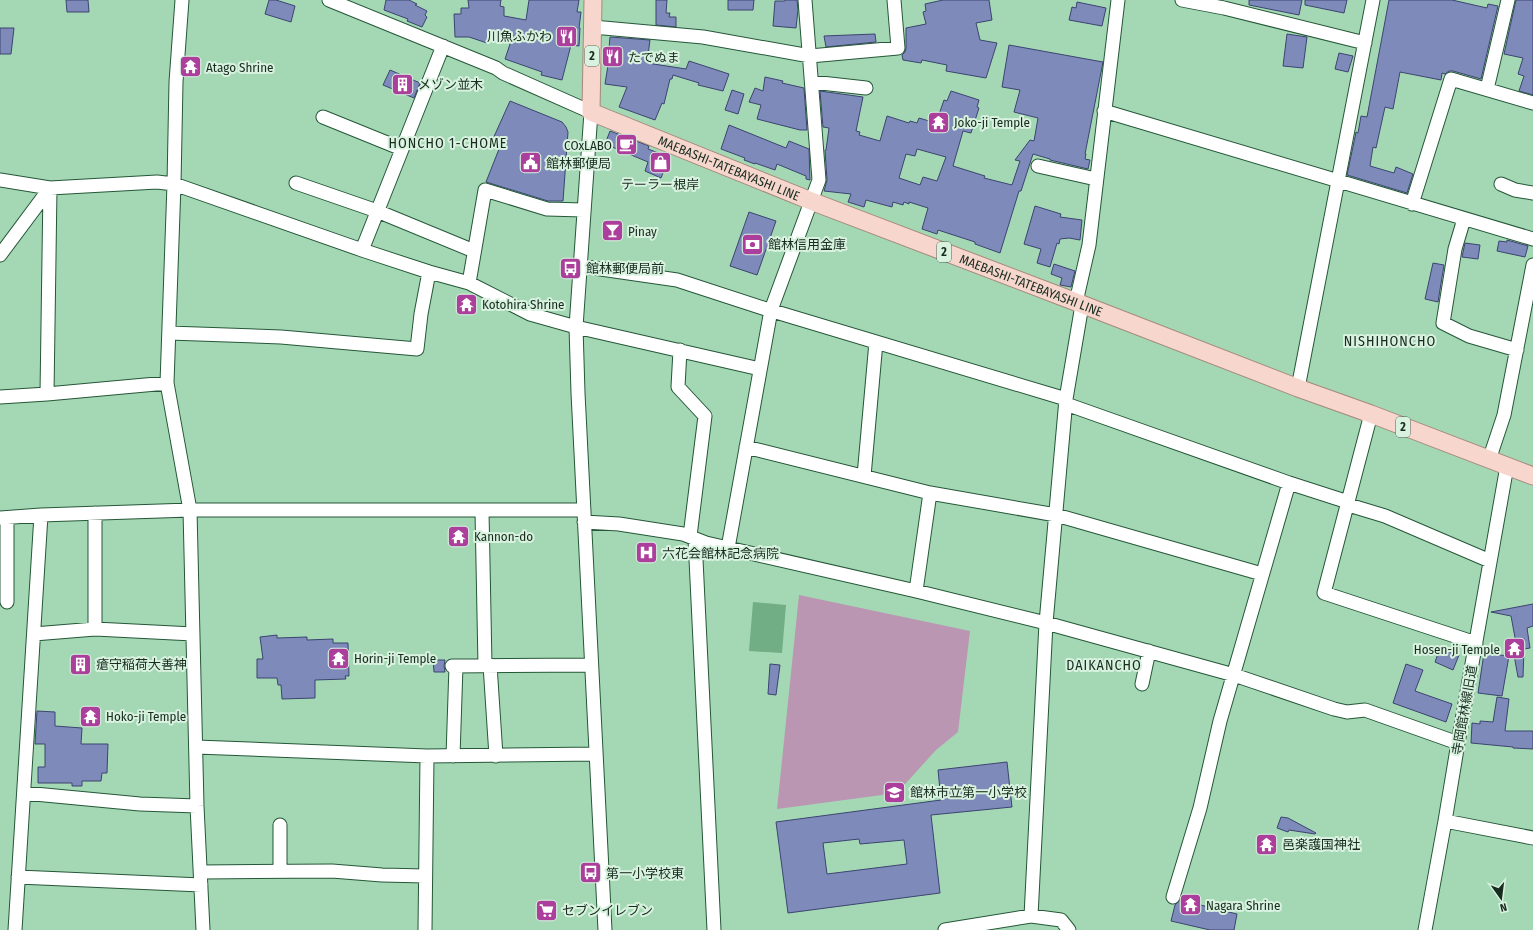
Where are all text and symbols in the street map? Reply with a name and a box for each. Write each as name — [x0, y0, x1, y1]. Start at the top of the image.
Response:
restaurant icon: 川魚ふかわ — [554, 23, 580, 49]
place label: 川魚ふかわ — [487, 29, 552, 44]
restaurant icon: たでぬま — [600, 44, 626, 70]
road number: 2 — [585, 46, 599, 66]
place label: たでぬま — [628, 50, 680, 65]
temple icon: Atago Shrine — [177, 54, 203, 80]
place label: Atago Shrine — [206, 60, 273, 75]
building icon: メゾン並木 — [389, 71, 415, 97]
place label: メゾン並木 — [418, 77, 483, 92]
temple icon: Joko-ji Temple — [926, 109, 952, 135]
place label: Joko-ji Temple — [954, 115, 1030, 130]
cafe icon: COxLABO — [614, 132, 640, 158]
street label: MAEBASHI-TATEBAYASHI LINE — [656, 133, 802, 204]
district label: HONCHO 1-CHOME — [389, 135, 507, 152]
place label: COxLABO — [564, 138, 612, 153]
shop icon: テーラー根岸 — [647, 149, 673, 175]
public building icon: 館林郵便局 — [517, 150, 543, 176]
place label: 館林郵便局 — [546, 156, 611, 171]
place label: テーラー根岸 — [621, 177, 699, 192]
bar icon: Pinay — [600, 218, 626, 244]
place label: Pinay — [628, 224, 657, 239]
bank icon: 館林信用金庫 — [740, 231, 766, 257]
place label: 館林信用金庫 — [768, 237, 846, 252]
road number: 2 — [937, 242, 951, 262]
street label: MAEBASHI-TATEBAYASHI LINE — [958, 251, 1105, 320]
bus stop icon: 館林郵便局前 — [558, 255, 584, 281]
place label: 館林郵便局前 — [586, 261, 664, 276]
temple icon: Kotohira Shrine — [453, 291, 479, 317]
place label: Kotohira Shrine — [482, 297, 565, 312]
district label: NISHIHONCHO — [1344, 333, 1436, 350]
road number: 2 — [1396, 417, 1410, 437]
temple icon: Kannon-do — [446, 523, 472, 549]
place label: Kannon-do — [474, 529, 533, 544]
hospital icon: 六花会館林記念病院 — [634, 540, 660, 566]
place label: 六花会館林記念病院 — [662, 546, 779, 561]
temple icon: Hosen-ji Temple — [1502, 636, 1528, 662]
place label: Hosen-ji Temple — [1414, 642, 1500, 657]
temple icon: Horin-ji Temple — [326, 645, 352, 671]
building icon: 瘡守稲荷大善神 — [68, 651, 94, 677]
place label: Horin-ji Temple — [354, 651, 436, 666]
place label: 瘡守稲荷大善神 — [96, 657, 187, 672]
district label: DAIKANCHO — [1066, 657, 1142, 674]
street label: 寺岡館林線旧道 — [1449, 664, 1480, 756]
temple icon: Hoko-ji Temple — [77, 703, 103, 729]
place label: Hoko-ji Temple — [106, 709, 186, 724]
school or university icon: 館林市立第一小学校 — [882, 779, 908, 805]
place label: 館林市立第一小学校 — [910, 785, 1027, 800]
temple icon: 邑楽護国神社 — [1254, 831, 1280, 857]
place label: 邑楽護国神社 — [1282, 837, 1360, 852]
bus stop icon: 第一小学校東 — [578, 860, 604, 886]
place label: 第一小学校東 — [606, 866, 684, 881]
north arrow — [1481, 878, 1521, 918]
temple icon: Nagara Shrine — [1177, 892, 1203, 918]
supermarket icon: セブンイレブン — [534, 897, 560, 923]
place label: Nagara Shrine — [1206, 898, 1280, 913]
text: N — [1499, 900, 1508, 914]
place label: セブンイレブン — [562, 903, 653, 918]

